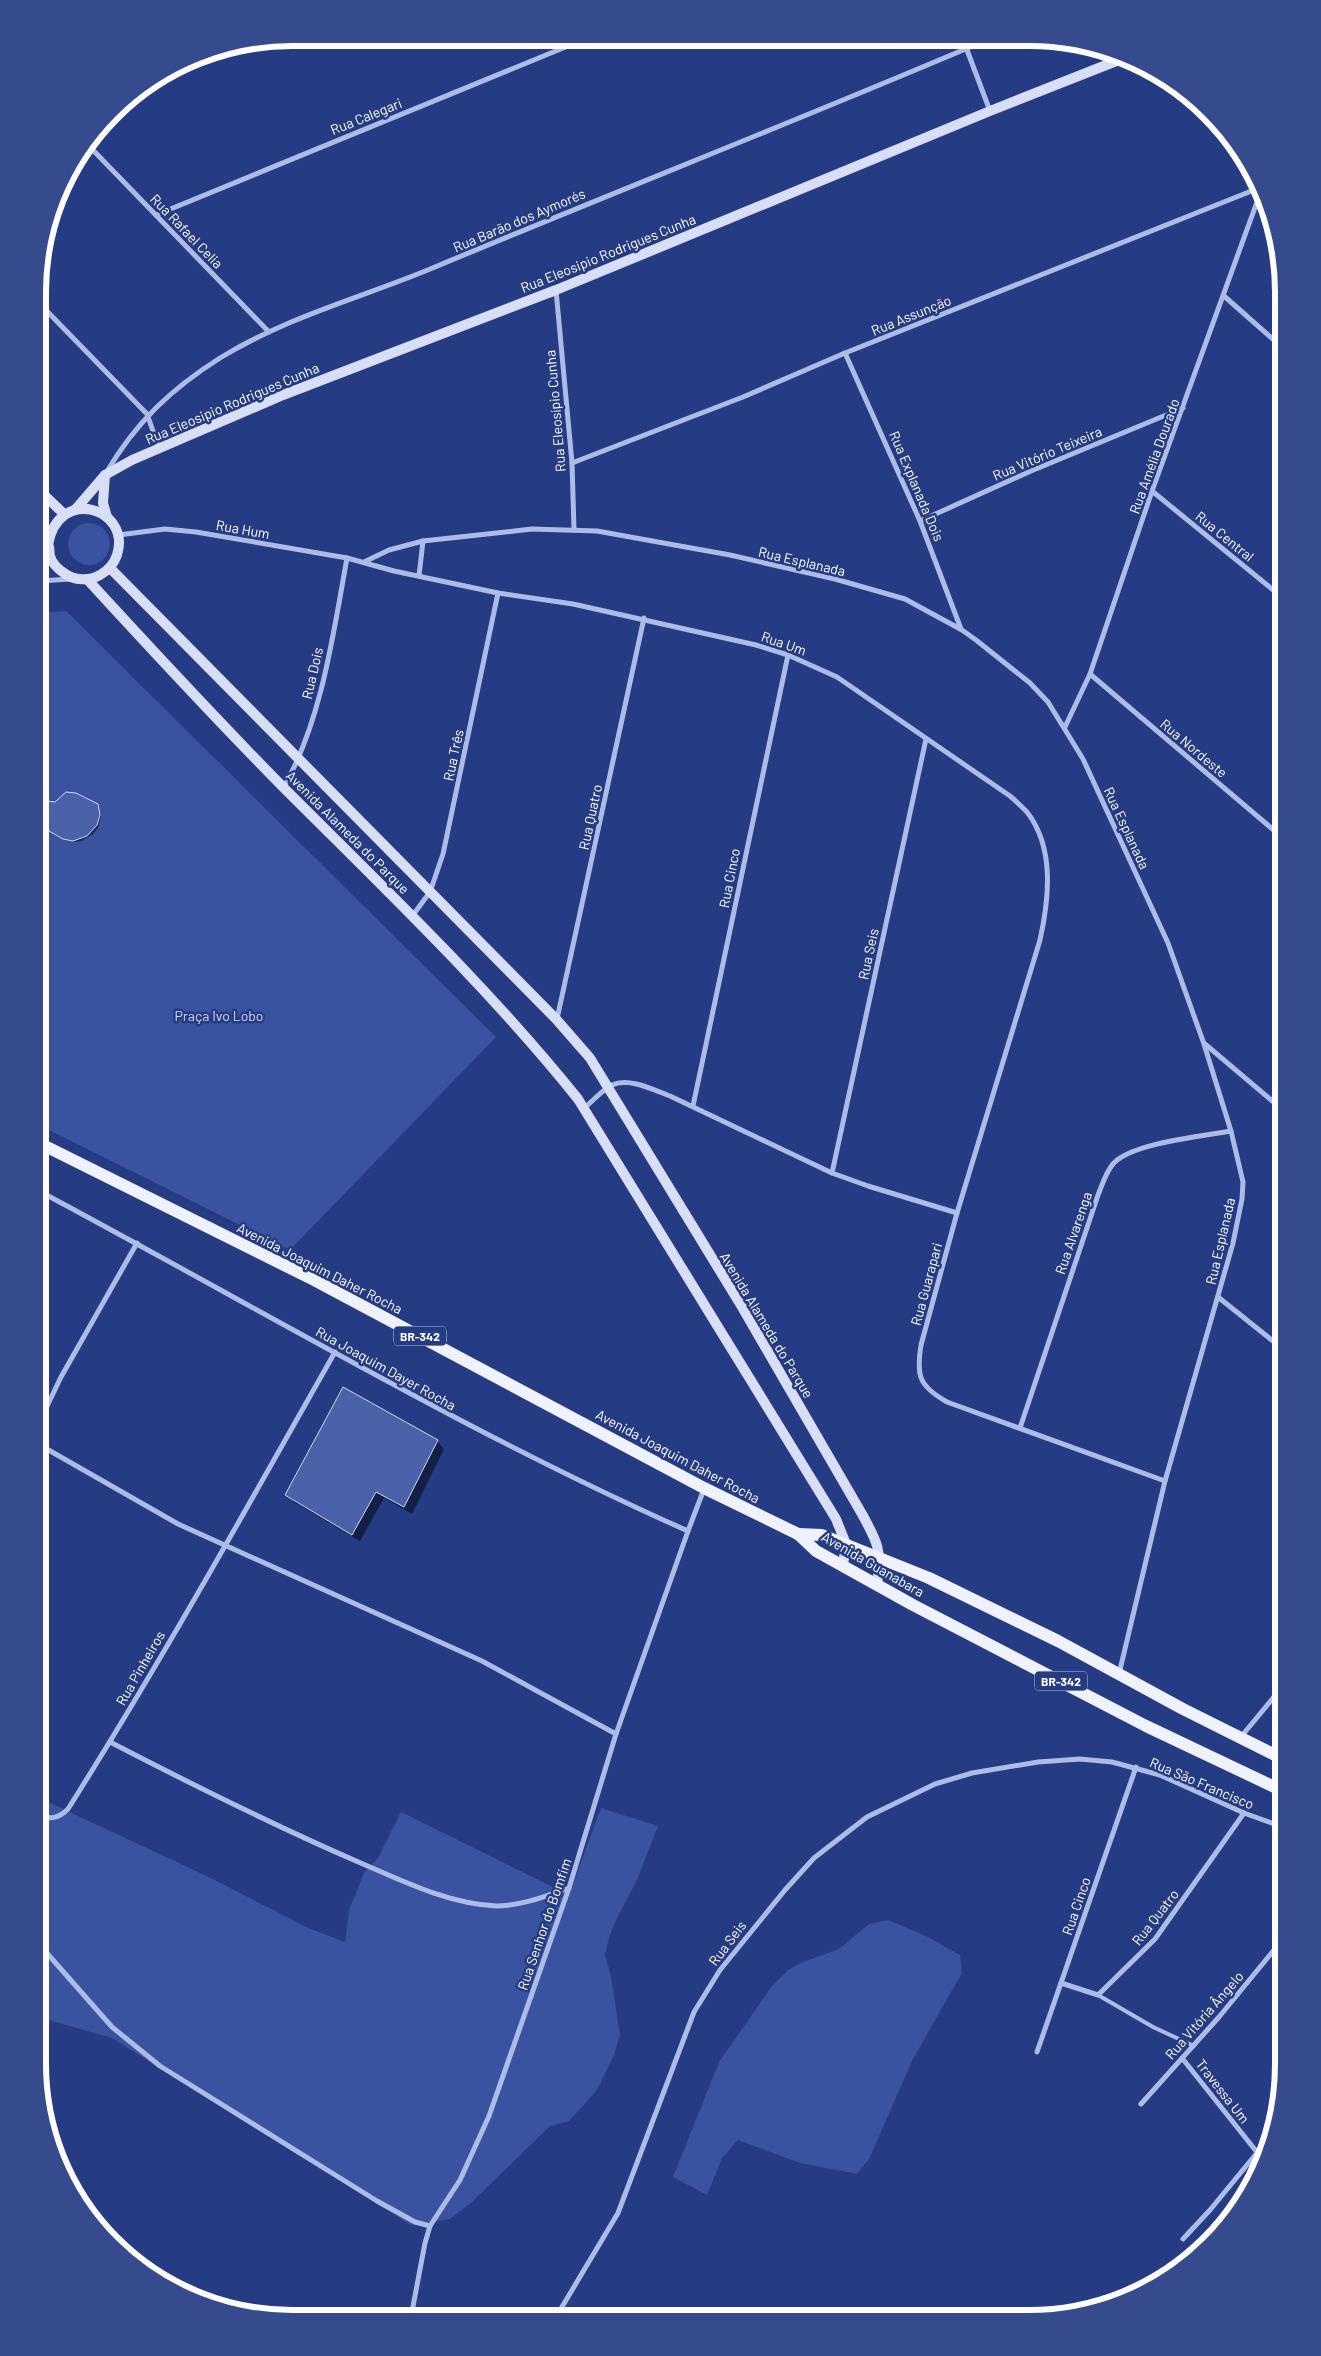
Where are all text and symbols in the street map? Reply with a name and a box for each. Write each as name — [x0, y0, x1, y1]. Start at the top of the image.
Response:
street label: Rua Calegari — [328, 94, 404, 138]
street label: Rua Barão dos Aymorés — [450, 184, 588, 256]
street label: Rua Rafael Celia — [147, 190, 227, 272]
street label: Rua Eleosipio Rodrigues Cunha — [518, 210, 698, 296]
street label: Rua Assunção — [869, 291, 953, 339]
street label: Rua Eleosípio Cunha — [541, 349, 569, 473]
street label: Rua Eleosipio Rodrigues Cunha — [142, 359, 322, 447]
street label: Rua Amélia Dourado — [1125, 396, 1183, 516]
street label: Rua Vitório Teixeira — [990, 422, 1104, 484]
street label: Rua Explanada Dois — [886, 428, 948, 544]
street label: Rua Central — [1192, 507, 1258, 565]
street label: Rua Hum — [215, 516, 271, 542]
street label: Rua Esplanada — [757, 543, 847, 579]
street label: Rua Um — [759, 627, 809, 659]
street label: Rua Dois — [298, 645, 326, 701]
street label: Rua Nordeste — [1157, 715, 1231, 781]
street label: Rua Três — [439, 727, 467, 782]
street label: Avenida Alameda do Parque — [283, 767, 413, 897]
street label: Rua Quatro — [575, 783, 605, 851]
street label: Rua Esplanada — [1101, 784, 1153, 872]
street label: Rua Cinco — [715, 847, 743, 909]
street label: Rua Seis — [854, 927, 882, 981]
park label: Praça Ivo Lobo — [175, 1007, 263, 1024]
street label: Rua Alvarenga — [1051, 1190, 1095, 1276]
street label: Rua Esplanada — [1202, 1196, 1238, 1286]
street label: Avenida Joaquim Daher Rocha — [234, 1219, 406, 1317]
street label: Rua Guarapari — [907, 1241, 945, 1327]
street label: Avenida Alameda do Parque — [717, 1249, 817, 1401]
street label: Rua Joaquim Dayer Rocha — [313, 1322, 459, 1414]
road number: BR-342 — [394, 1326, 446, 1345]
street label: Avenida Joaquim Daher Rocha — [593, 1405, 763, 1507]
street label: Avenida Guanabara — [819, 1528, 927, 1600]
street label: Rua Pinheiros — [112, 1627, 168, 1708]
road number: BR-342 — [1035, 1672, 1087, 1690]
street label: Rua São Francisco — [1147, 1753, 1257, 1813]
street label: Rua Senhor do Bomfim — [513, 1856, 575, 1992]
street label: Rua Cinco — [1058, 1875, 1094, 1937]
street label: Rua Quatro — [1128, 1886, 1182, 1948]
street label: Rua Seis — [705, 1917, 750, 1969]
street label: Rua Vitória Ângelo — [1161, 1968, 1247, 2062]
street label: Travessa Um — [1193, 2055, 1253, 2127]

